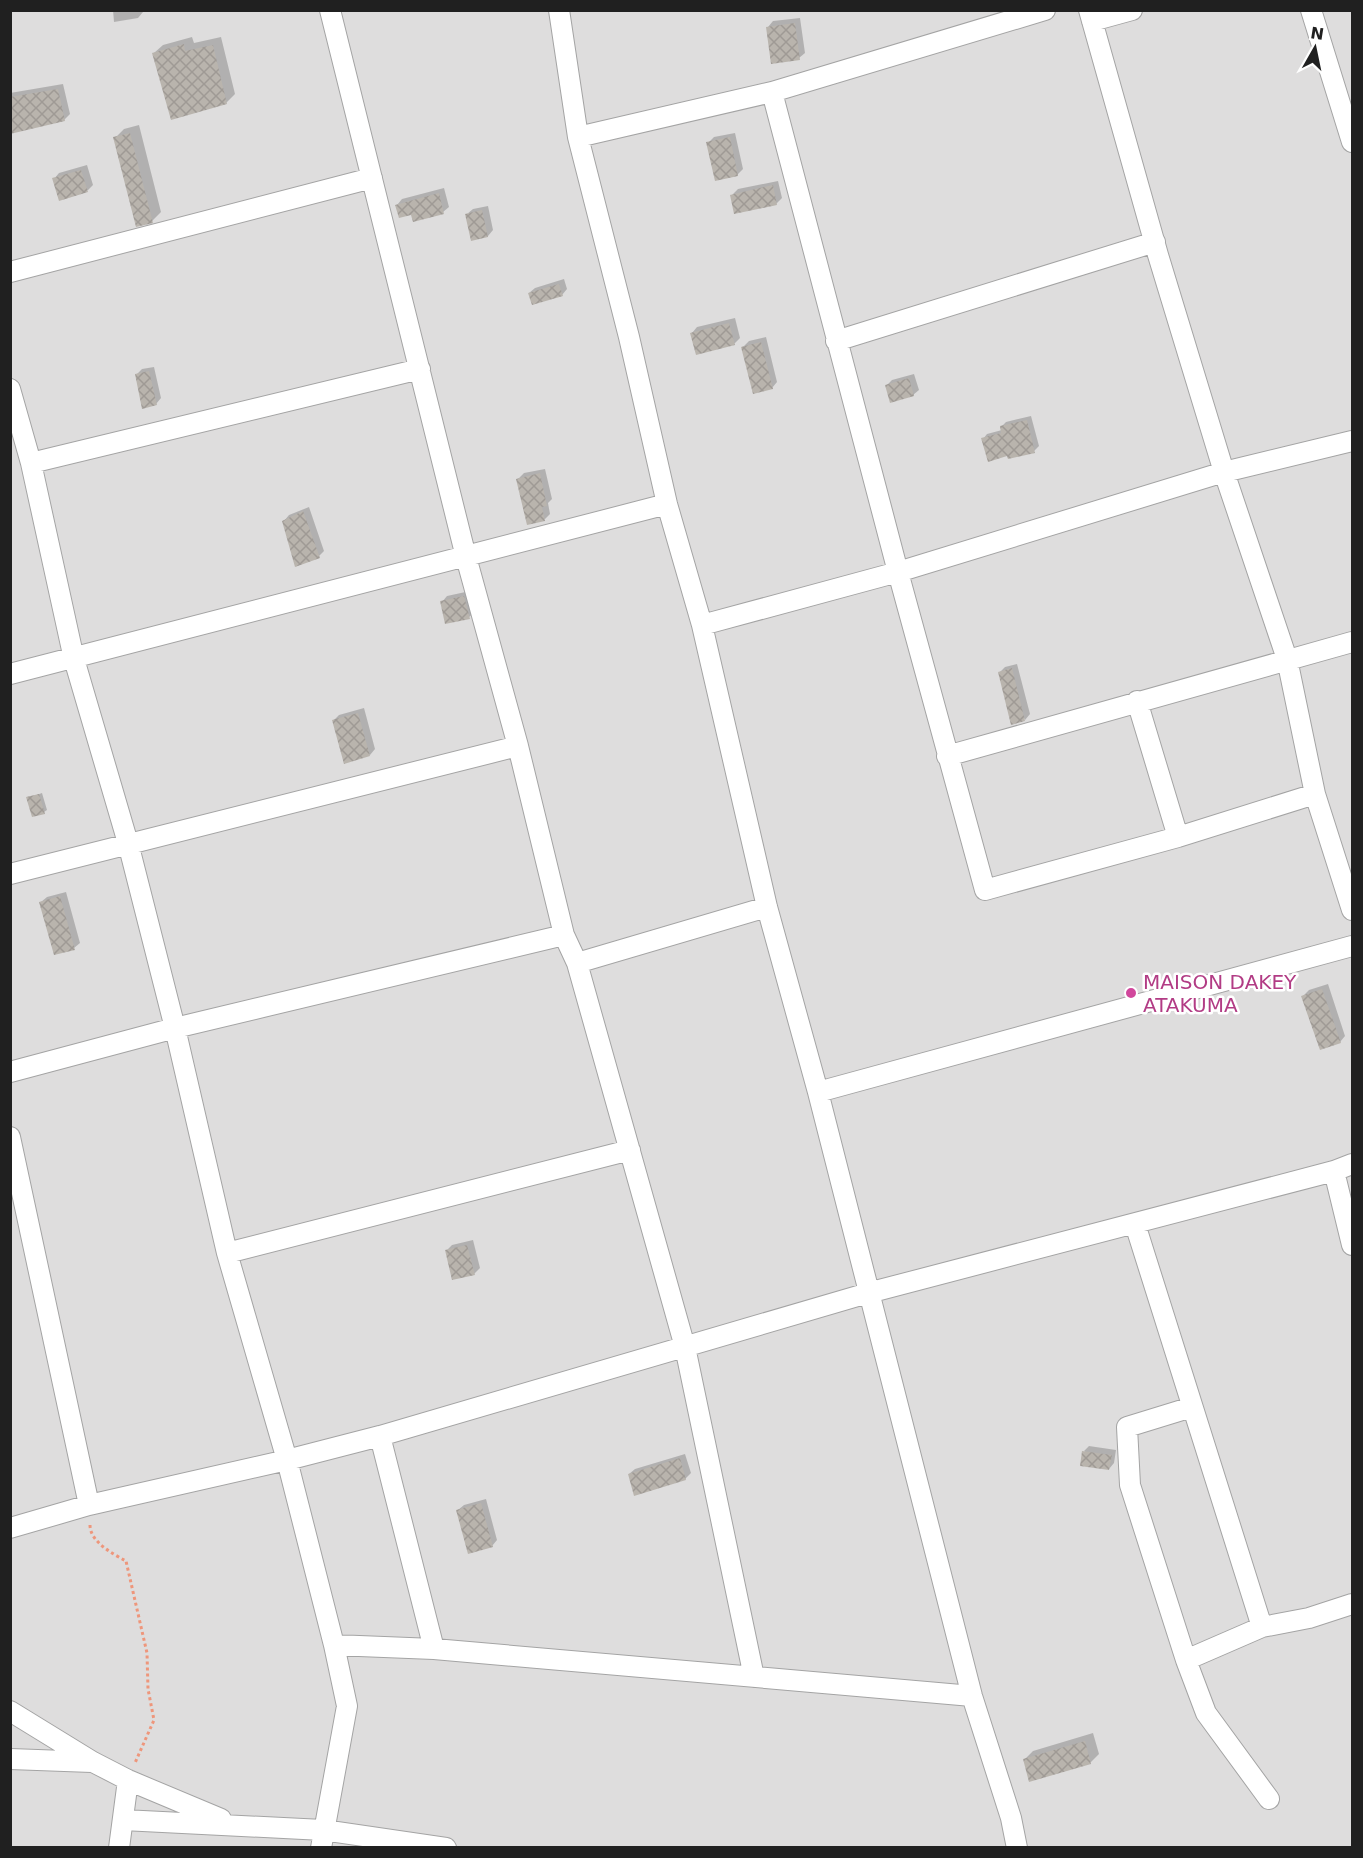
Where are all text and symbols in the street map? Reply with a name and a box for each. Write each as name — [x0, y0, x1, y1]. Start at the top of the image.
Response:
north arrow — [1285, 18, 1345, 78]
text: N — [1309, 23, 1325, 44]
place label: MAISON DAKEY ATAKUMA — [1143, 970, 1297, 1017]
marker: MAISON DAKEY ATAKUMA — [1124, 986, 1138, 1000]

